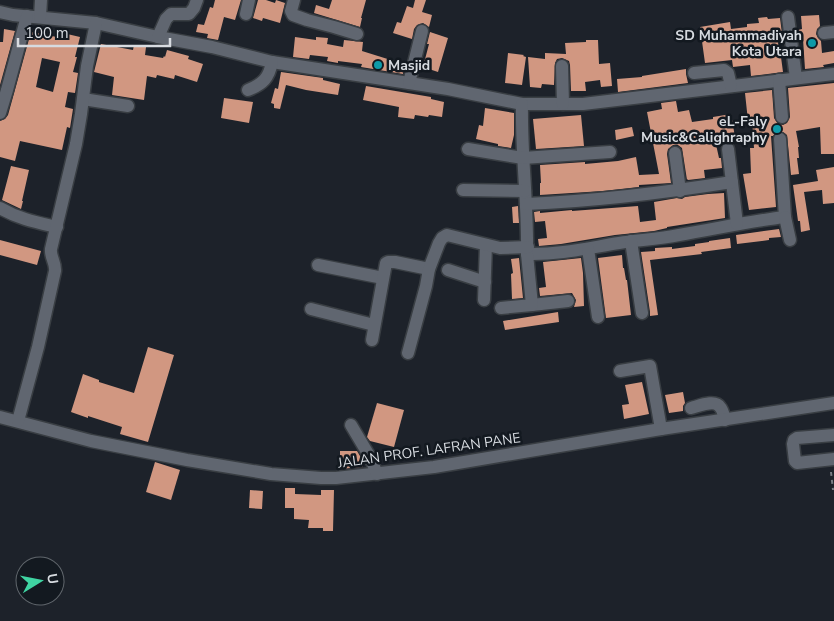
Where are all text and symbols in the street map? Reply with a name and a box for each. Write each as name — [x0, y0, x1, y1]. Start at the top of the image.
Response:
scale bar — [18, 15, 170, 47]
text: 100 m — [25, 23, 69, 43]
place label: SD Muhammadiyah Kota Utara — [675, 26, 802, 61]
marker: SD Muhammadiyah Kota Utara — [806, 37, 818, 49]
place label: Masjid — [388, 56, 430, 75]
marker: Masjid — [372, 59, 384, 71]
place label: eL-Faly Music&Calighraphy — [641, 112, 768, 147]
marker: eL-Faly Music&Calighraphy — [771, 123, 783, 135]
street label: JALAN PROF. LAFRAN PANE — [335, 428, 522, 473]
north arrow — [15, 556, 65, 606]
text: U — [42, 572, 63, 586]

